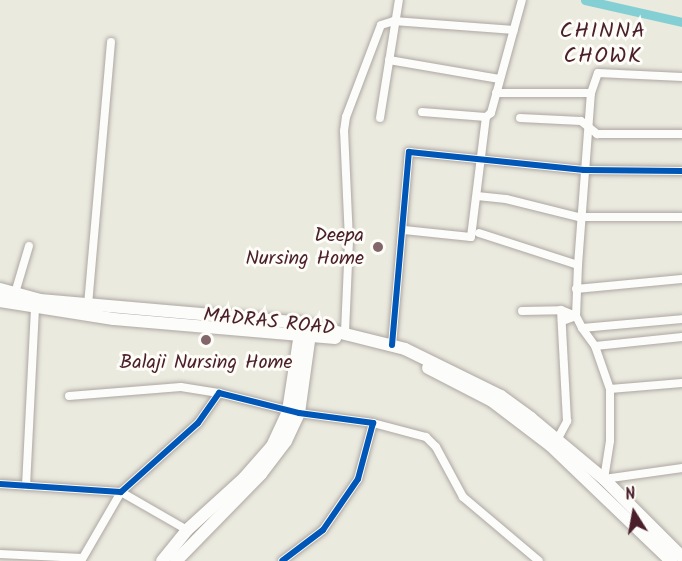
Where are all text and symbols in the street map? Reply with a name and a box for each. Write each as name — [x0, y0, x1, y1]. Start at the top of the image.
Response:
district label: CHINNA CHOWK — [560, 18, 646, 70]
place label: Deepa Nursing Home — [245, 224, 364, 271]
marker: Deepa Nursing Home — [369, 238, 387, 256]
street label: MADRAS ROAD — [202, 304, 336, 342]
marker: Balaji Nursing Home — [197, 331, 215, 349]
place label: Balaji Nursing Home — [120, 351, 292, 375]
text: N — [623, 482, 638, 508]
north arrow — [604, 483, 664, 543]

